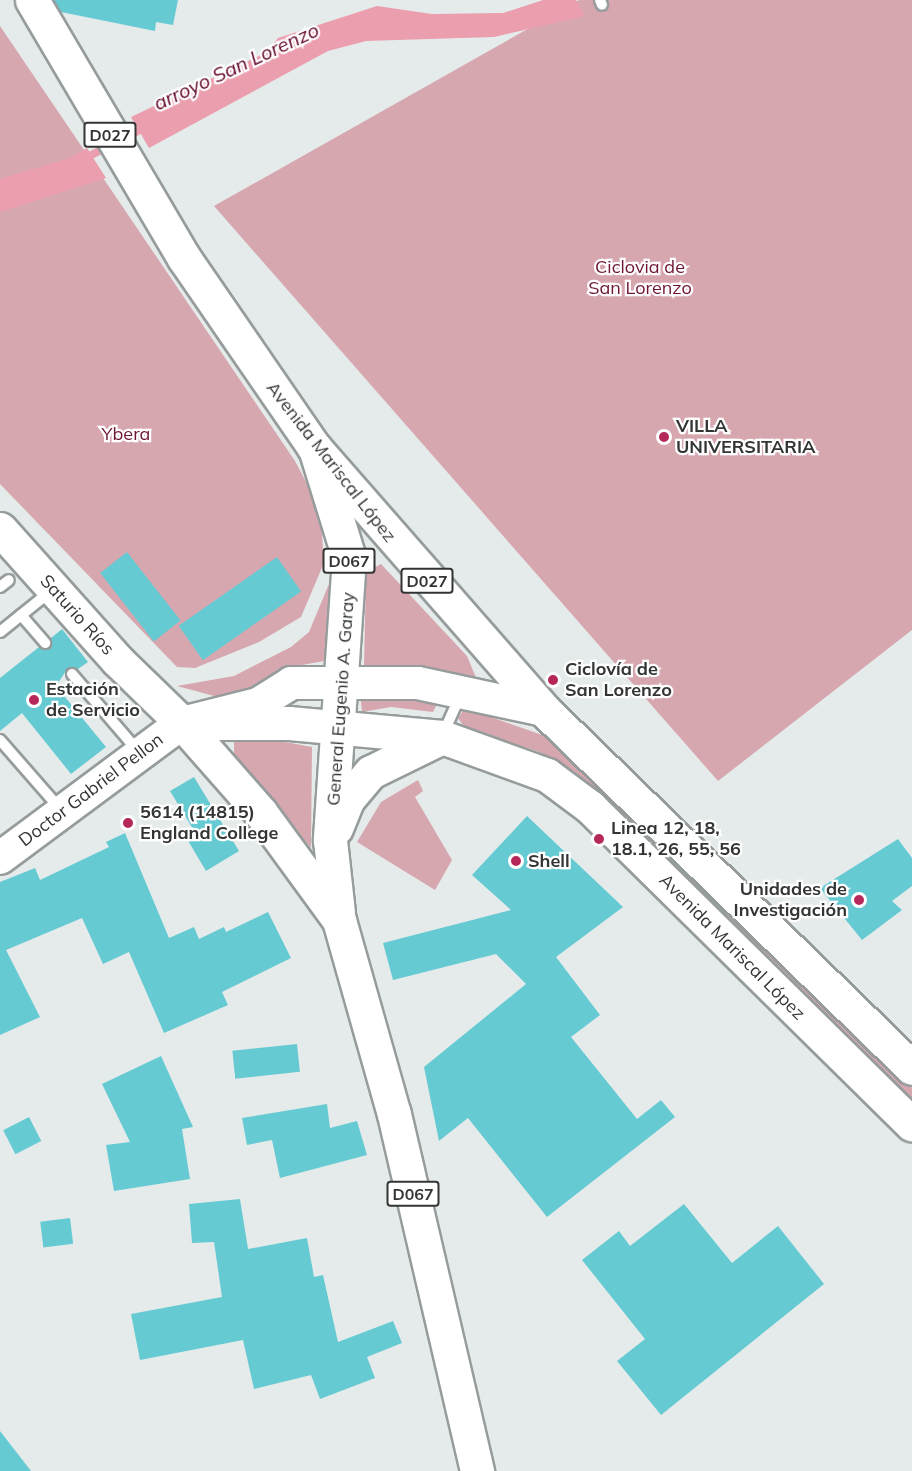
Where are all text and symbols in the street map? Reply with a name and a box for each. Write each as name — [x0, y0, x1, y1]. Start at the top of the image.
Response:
water label: arroyo San Lorenzo — [149, 17, 323, 115]
road number: D027 — [83, 122, 137, 148]
park label: Ciclovia de San Lorenzo — [588, 257, 692, 300]
street label: Avenida Mariscal López — [262, 377, 400, 547]
place label: VILLA UNIVERSITARIA — [676, 416, 816, 458]
park label: Ybera — [102, 423, 150, 445]
marker: VILLA UNIVERSITARIA — [657, 430, 671, 444]
road number: D067 — [322, 548, 376, 574]
road number: D027 — [400, 568, 454, 594]
street label: Saturio Ríos — [35, 570, 119, 660]
street label: General Eugenio A. Garay — [323, 592, 359, 806]
place label: Ciclovía de San Lorenzo — [565, 659, 672, 702]
marker: Ciclovía de San Lorenzo — [546, 673, 560, 687]
place label: Estación de Servicio — [46, 679, 140, 722]
marker: Estación de Servicio — [27, 693, 41, 707]
street label: Doctor Gabriel Pellon — [15, 729, 167, 851]
place label: 5614 (14815) England College — [140, 802, 278, 844]
marker: 5614 (14815) England College — [121, 816, 135, 830]
place label: Linea 12, 18, 18.1, 26, 55, 56 — [611, 818, 741, 860]
marker: Linea 12, 18, 18.1, 26, 55, 56 — [592, 832, 606, 846]
place label: Shell — [528, 850, 570, 872]
marker: Shell — [509, 854, 523, 868]
street label: Avenida Mariscal López — [655, 870, 809, 1024]
place label: Unidades de Investigación — [734, 879, 847, 922]
marker: Unidades de Investigación — [852, 893, 866, 907]
road number: D067 — [386, 1181, 440, 1207]

